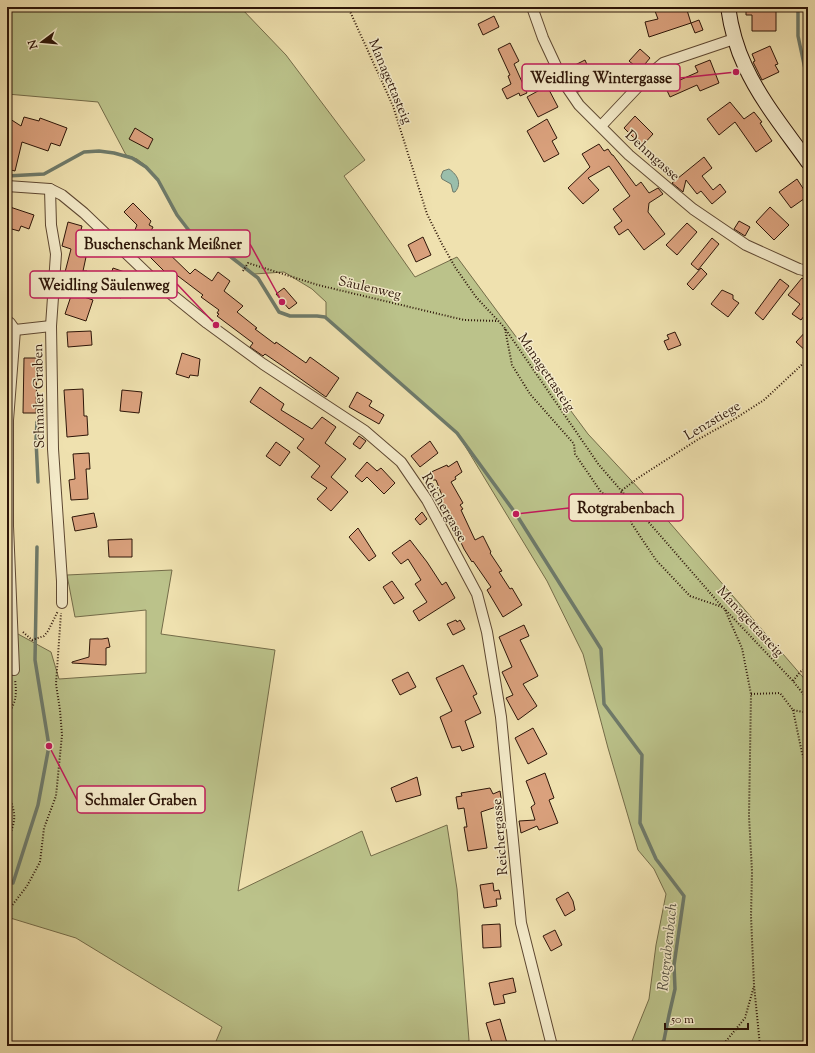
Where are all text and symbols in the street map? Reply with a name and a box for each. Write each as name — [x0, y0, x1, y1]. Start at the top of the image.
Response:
north arrow — [22, 22, 62, 62]
street label: Managettasteig — [362, 36, 416, 128]
text: N — [24, 38, 43, 52]
callout: Weidling Wintergasse — [522, 64, 680, 91]
text: Weidling Wintergasse — [530, 69, 672, 90]
street label: Dehmgasse — [620, 126, 684, 187]
callout: Buschenschank Meißner — [76, 230, 250, 257]
text: Buschenschank Meißner — [84, 235, 242, 256]
callout: Weidling Säulenweg — [30, 271, 177, 298]
street label: Säulenweg — [336, 272, 403, 306]
text: Weidling Säulenweg — [38, 276, 170, 297]
street label: Managettasteig — [512, 330, 579, 416]
street label: Schmaler Graben — [29, 343, 51, 449]
street label: Lenzstiege — [681, 397, 745, 446]
street label: Reichergasse — [415, 470, 471, 546]
callout: Rotgrabenbach — [569, 494, 683, 521]
text: Rotgrabenbach — [577, 499, 675, 520]
street label: Managettasteig — [711, 582, 788, 662]
callout: Schmaler Graben — [77, 786, 205, 813]
text: Schmaler Graben — [85, 791, 197, 812]
street label: Reichergasse — [488, 798, 514, 876]
water label: Rotgrabenbach — [653, 901, 684, 992]
scale bar — [665, 1005, 748, 1031]
text: 50 m — [670, 1011, 694, 1029]

